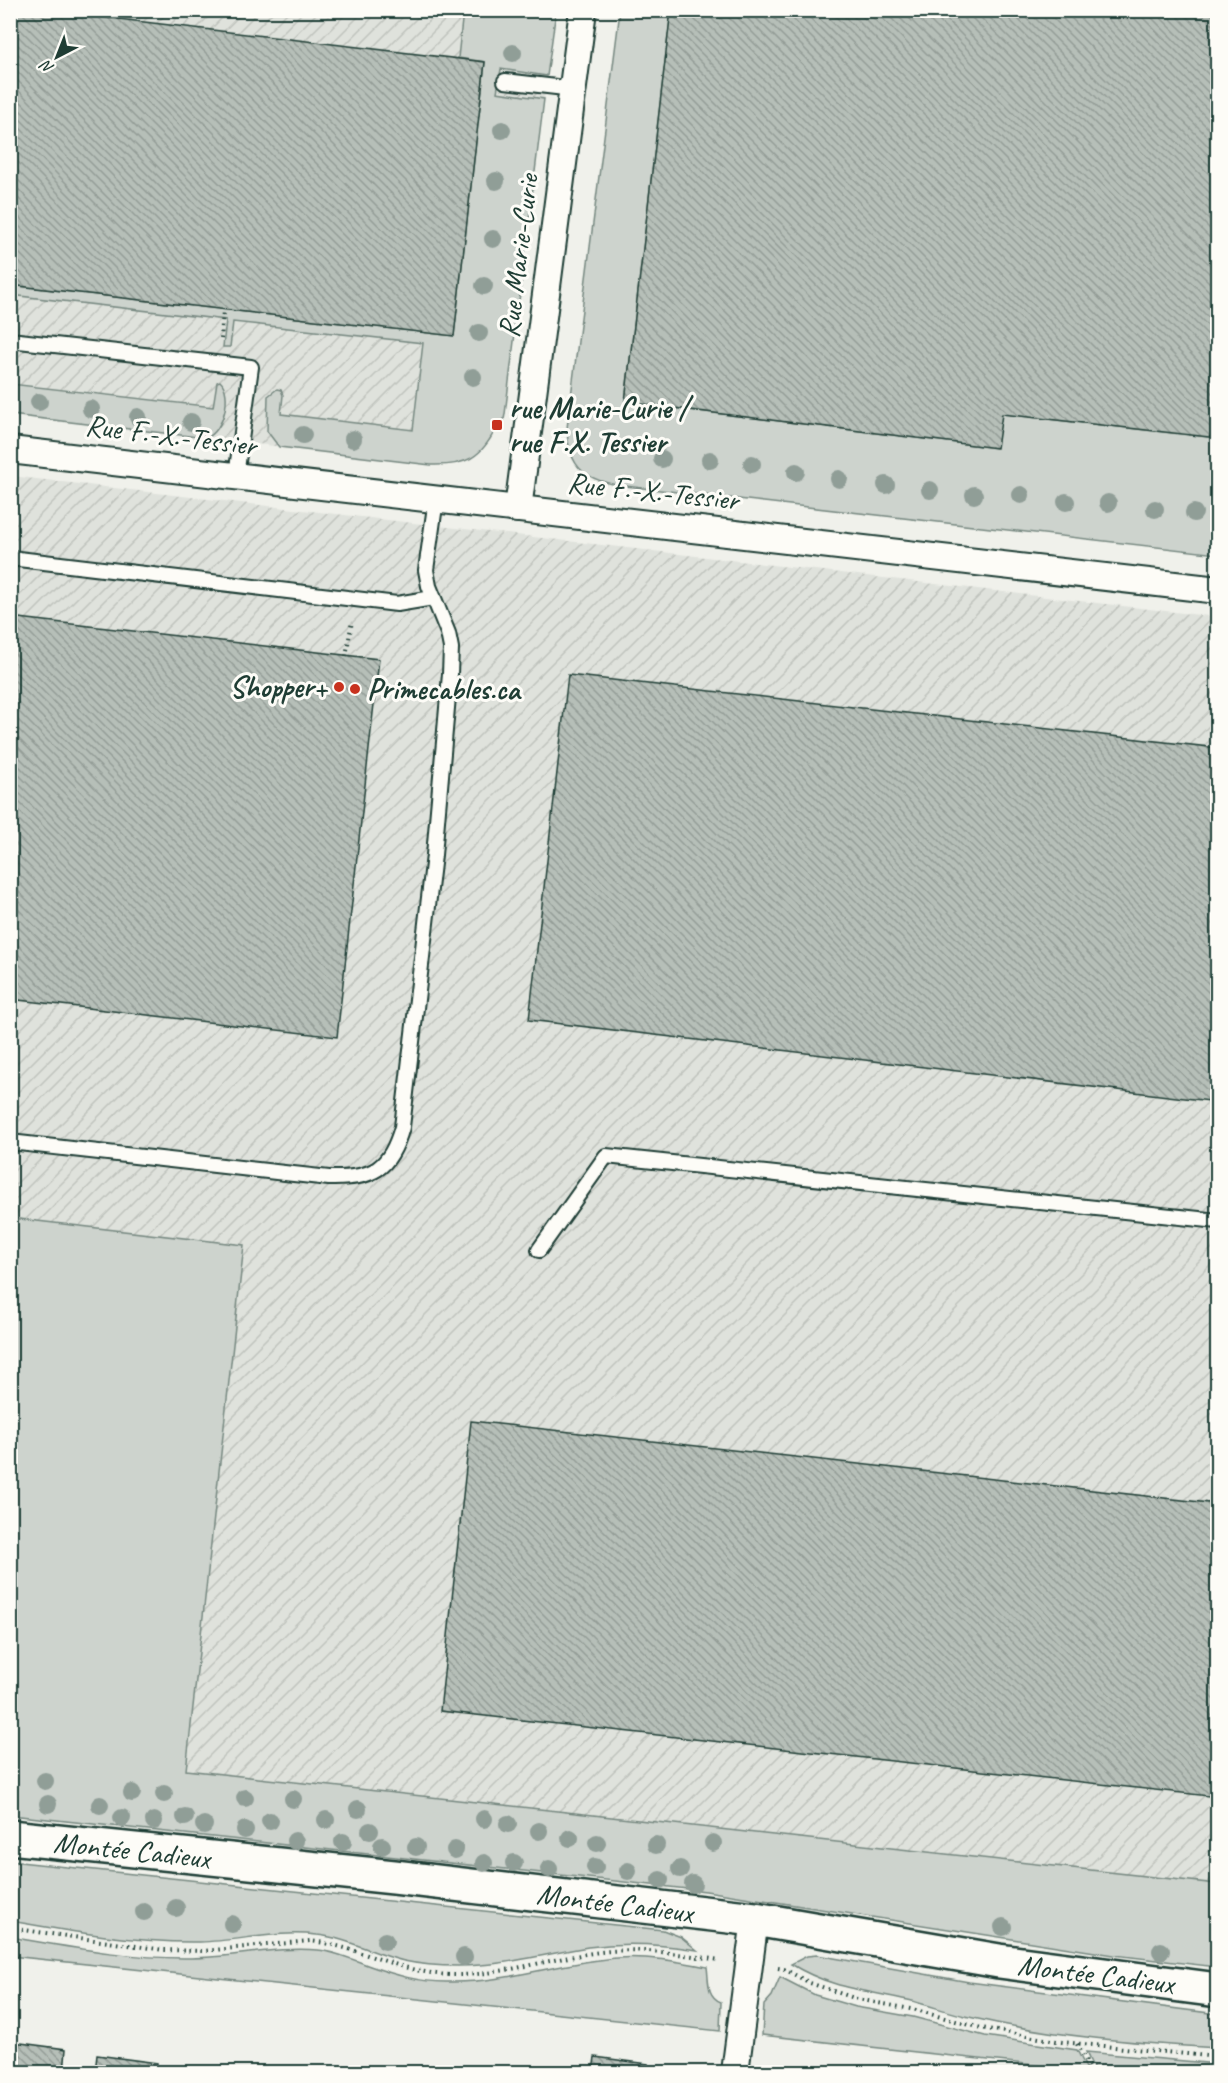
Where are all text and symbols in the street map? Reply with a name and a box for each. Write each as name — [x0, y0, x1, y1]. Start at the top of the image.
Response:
north arrow — [27, 27, 87, 87]
text: N — [35, 55, 58, 78]
street label: Rue Marie-Curie — [489, 170, 547, 340]
place label: rue Marie-Curie / rue F.X. Tessier — [509, 389, 694, 461]
street label: Rue F.-X.-Tessier — [83, 406, 261, 465]
marker: rue Marie-Curie / rue F.X. Tessier — [490, 418, 504, 432]
street label: Rue F.-X.-Tessier — [566, 463, 743, 519]
place label: Shopper+ — [230, 668, 329, 706]
place label: Primecables.ca — [367, 670, 522, 708]
marker: Shopper+ — [332, 680, 346, 694]
marker: Primecables.ca — [348, 682, 362, 696]
street label: Montée Cadieux — [52, 1823, 215, 1877]
street label: Montée Cadieux — [535, 1875, 698, 1932]
street label: Montée Cadieux — [1016, 1946, 1179, 2003]

